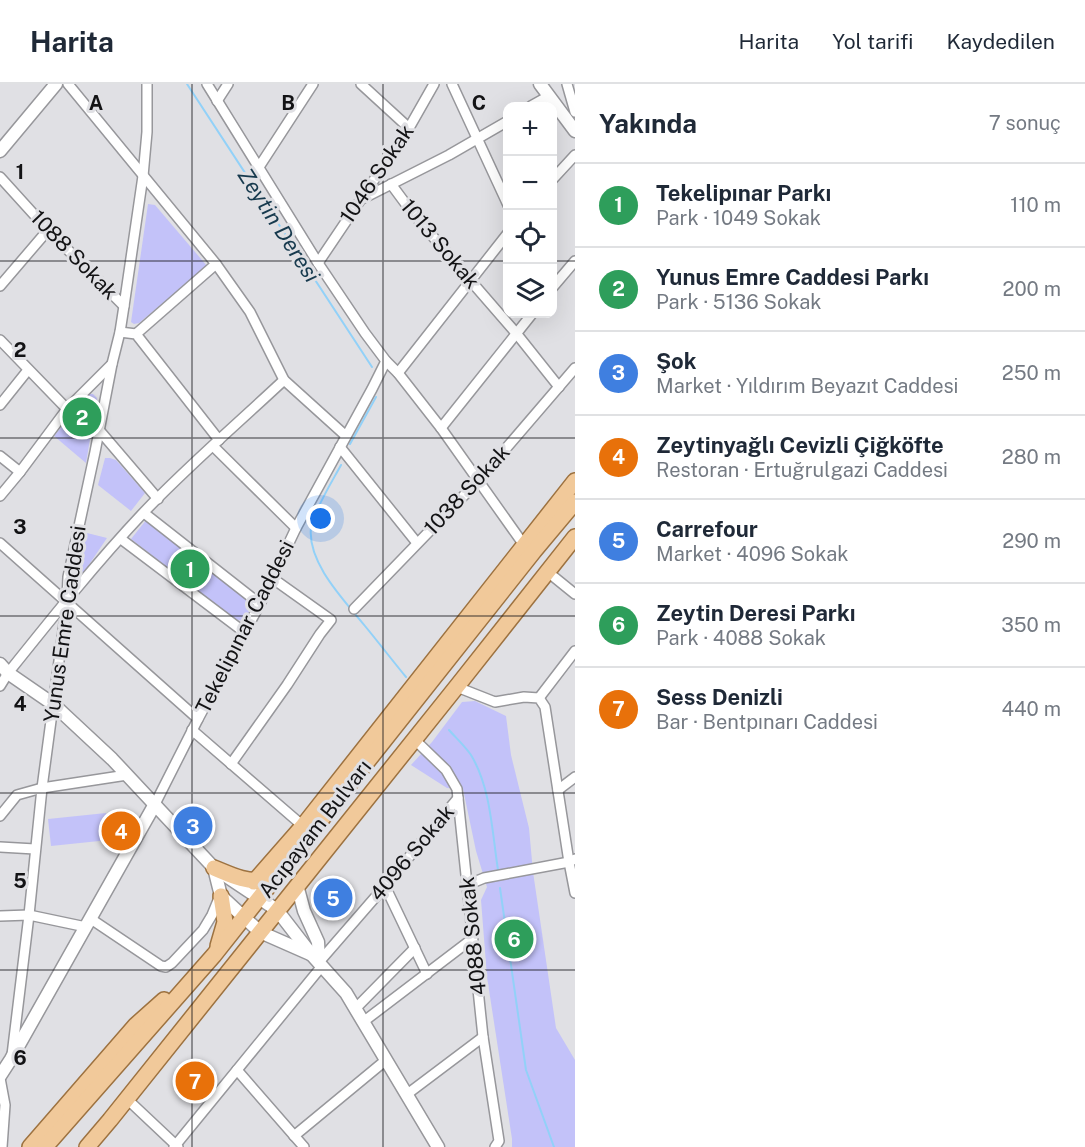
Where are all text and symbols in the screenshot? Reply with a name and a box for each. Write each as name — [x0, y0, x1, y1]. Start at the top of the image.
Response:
text: Harita — [30, 25, 114, 58]
text: Harita — [739, 29, 799, 54]
text: Yol tarifi — [832, 29, 913, 54]
text: Kaydedilen — [946, 29, 1055, 54]
text: A — [89, 91, 103, 115]
text: B — [281, 91, 295, 115]
text: C — [472, 91, 486, 115]
map controls — [503, 102, 557, 318]
button: + — [503, 102, 557, 156]
text: Yakında — [599, 108, 697, 139]
text: 7 sonuç — [989, 111, 1061, 135]
street label: 1046 Sokak — [334, 119, 419, 228]
button: − — [503, 156, 557, 210]
text: 1 — [16, 160, 24, 184]
water label: Zeytin Deresi — [233, 163, 326, 287]
text: Tekelipınar Parkı — [656, 180, 831, 206]
text: 1 — [614, 193, 623, 217]
text: 110 m — [1010, 193, 1061, 217]
street label: 1013 Sokak — [396, 194, 485, 294]
street label: 1088 Sokak — [26, 205, 123, 305]
text: Park · 1049 Sokak — [656, 206, 821, 230]
button: locate — [503, 210, 557, 264]
button: layers — [503, 264, 557, 318]
text: Yunus Emre Caddesi Parkı — [656, 264, 929, 290]
text: 2 — [612, 277, 625, 301]
text: 200 m — [1003, 277, 1061, 301]
text: Park · 5136 Sokak — [656, 290, 822, 314]
text: 2 — [14, 338, 26, 362]
text: Şok — [656, 348, 697, 374]
text: 3 — [612, 361, 625, 385]
text: 250 m — [1002, 361, 1061, 385]
text: Market · Yıldırım Beyazıt Caddesi — [656, 374, 958, 398]
pin: 2 — [62, 394, 101, 440]
text: Zeytinyağlı Cevizli Çiğköfte — [656, 432, 944, 458]
street label: 1038 Sokak — [419, 439, 515, 540]
text: 4 — [612, 445, 625, 469]
text: 280 m — [1002, 445, 1061, 469]
text: Restoran · Ertuğrulgazi Caddesi — [656, 458, 948, 482]
your location — [306, 504, 335, 533]
text: 3 — [13, 515, 27, 539]
text: Carrefour — [656, 516, 758, 542]
street label: Yunus Emre Caddesi — [38, 524, 91, 724]
text: 5 — [612, 529, 625, 553]
text: 290 m — [1002, 529, 1061, 553]
street label: Tekelipınar Caddesi — [190, 536, 299, 717]
text: Market · 4096 Sokak — [656, 542, 848, 566]
pin: 1 — [170, 546, 210, 592]
text: Zeytin Deresi Parkı — [656, 600, 856, 626]
text: 6 — [612, 613, 625, 637]
text: 350 m — [1001, 613, 1061, 637]
text: Park · 4088 Sokak — [656, 626, 826, 650]
text: Sess Denizli — [656, 684, 783, 710]
text: 4 — [13, 692, 27, 716]
text: 7 — [612, 697, 625, 721]
text: 440 m — [1001, 697, 1061, 721]
text: Bar · Bentpınarı Caddesi — [656, 710, 878, 734]
street label: Acıpayam Bulvarı — [253, 755, 376, 903]
street label: 4096 Sokak — [364, 799, 459, 906]
pin: 3 — [174, 804, 212, 848]
pin: 4 — [102, 808, 140, 854]
text: 5 — [13, 869, 27, 893]
street label: 4088 Sokak — [454, 875, 491, 997]
pin: 5 — [314, 876, 352, 920]
pin: 6 — [494, 916, 534, 962]
text: 6 — [13, 1046, 27, 1070]
pin: 7 — [176, 1058, 214, 1104]

